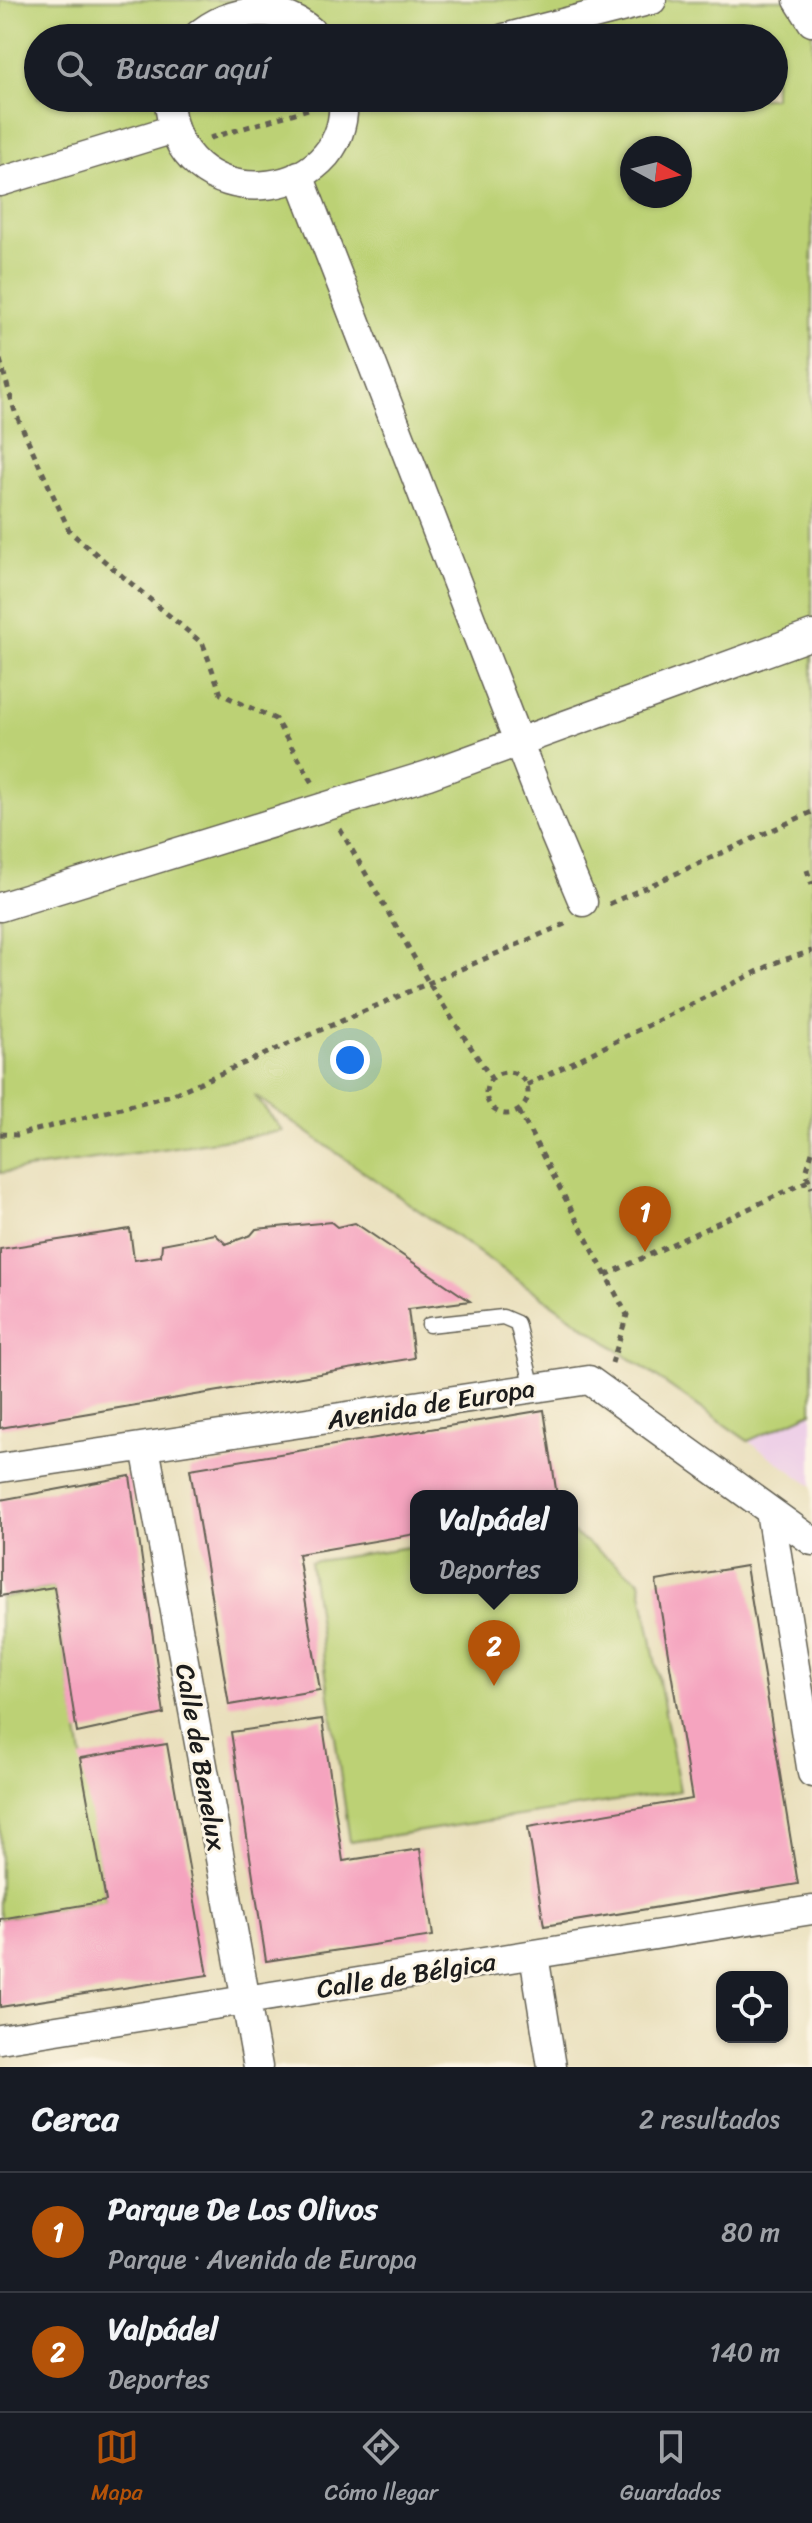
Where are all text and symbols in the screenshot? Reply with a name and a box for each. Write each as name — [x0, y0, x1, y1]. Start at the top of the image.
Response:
search box — [24, 24, 788, 112]
text: Buscar aquí — [116, 41, 269, 95]
icon: search — [52, 46, 96, 90]
north arrow — [620, 136, 692, 208]
your location — [330, 1040, 370, 1080]
pin: 1 — [619, 1186, 671, 1252]
street label: Avenida de Europa — [323, 1365, 538, 1443]
popup — [410, 1490, 578, 1594]
text: Valpádel — [439, 1492, 549, 1546]
text: Deportes — [439, 1546, 540, 1592]
pin: 2 — [468, 1620, 520, 1686]
street label: Calle de Benelux — [162, 1660, 240, 1855]
street label: Calle de Bélgica — [313, 1938, 500, 2012]
map controls — [716, 1971, 788, 2043]
button: locate — [716, 1971, 788, 2043]
text: Cerca — [32, 2089, 119, 2149]
text: 2 resultados — [639, 2096, 780, 2142]
text: Parque De Los Olivos — [108, 2182, 378, 2236]
text: 1 — [52, 2209, 64, 2255]
text: 80 m — [721, 2209, 780, 2255]
text: Parque · Avenida de Europa — [108, 2236, 417, 2282]
text: Valpádel — [108, 2302, 218, 2356]
text: 2 — [50, 2329, 66, 2375]
text: 140 m — [709, 2329, 780, 2375]
text: Deportes — [108, 2356, 209, 2402]
tab: Mapa — [91, 2425, 143, 2512]
tab: Cómo llegar — [324, 2425, 438, 2512]
tab: Guardados — [620, 2425, 721, 2512]

